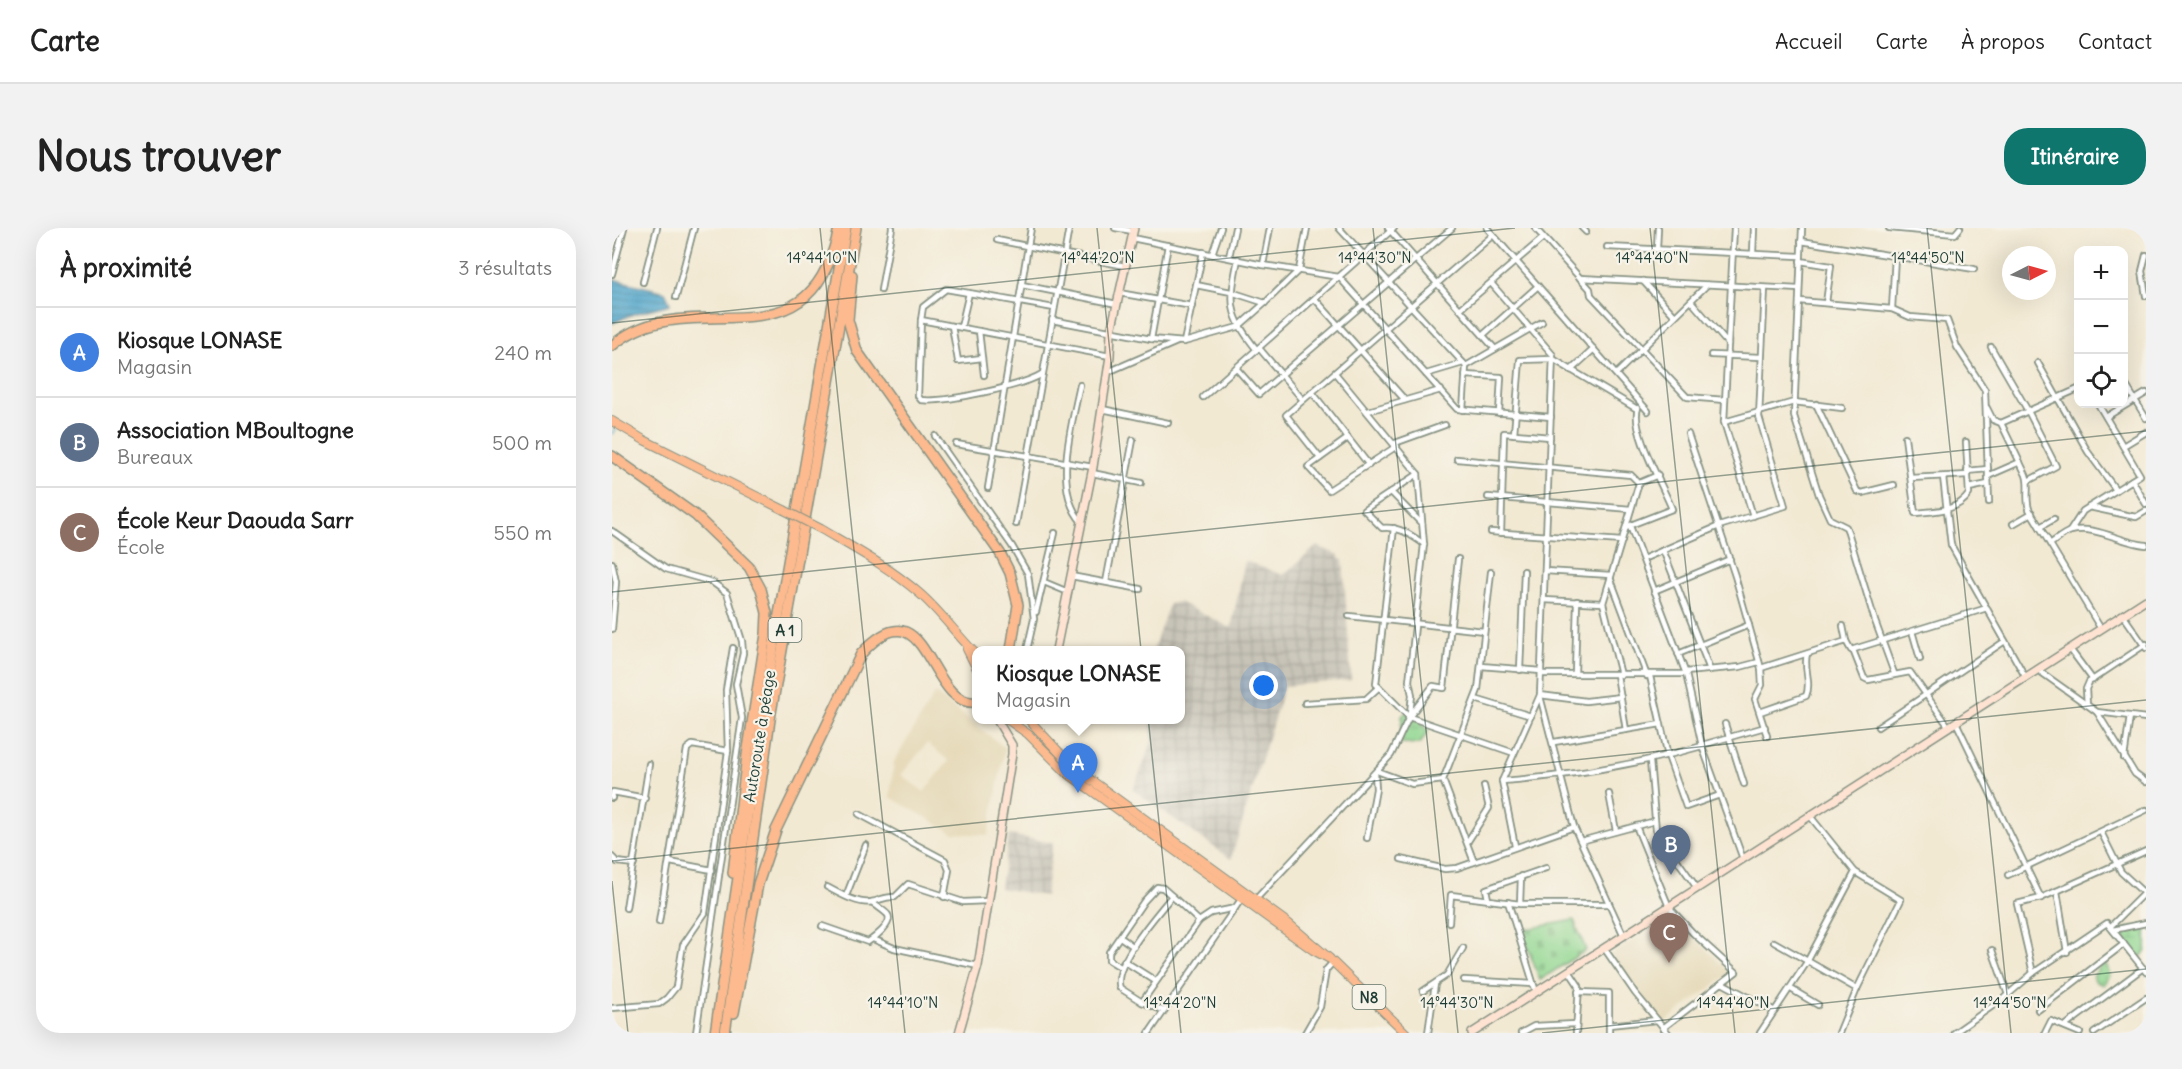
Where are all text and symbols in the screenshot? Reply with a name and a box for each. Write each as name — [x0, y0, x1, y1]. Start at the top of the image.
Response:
text: Carte — [30, 23, 100, 59]
text: Accueil — [1775, 28, 1843, 55]
text: Carte — [1876, 28, 1928, 55]
text: À propos — [1961, 28, 2045, 55]
text: Contact — [2078, 28, 2152, 55]
button: Itinéraire — [2004, 128, 2146, 185]
text: Nous trouver — [36, 130, 281, 182]
north arrow — [2002, 246, 2056, 300]
map controls — [2074, 246, 2128, 408]
button: + — [2074, 246, 2128, 300]
text: 14°44'10"N — [787, 248, 857, 267]
text: 14°44'20"N — [1061, 248, 1135, 267]
text: 14°44'30"N — [1338, 248, 1412, 267]
text: 14°44'40"N — [1615, 248, 1689, 267]
text: 14°44'50"N — [1891, 248, 1965, 267]
text: À proximité — [60, 251, 192, 284]
text: 3 résultats — [458, 255, 552, 280]
button: − — [2074, 300, 2128, 354]
text: Kiosque LONASE — [117, 326, 283, 354]
text: A — [73, 340, 86, 365]
text: 240 m — [494, 340, 552, 365]
text: Magasin — [117, 354, 192, 379]
button: locate — [2074, 354, 2128, 408]
text: Association MBoultogne — [117, 416, 354, 444]
text: B — [73, 430, 86, 455]
text: 500 m — [492, 430, 552, 455]
text: Bureaux — [117, 444, 193, 469]
text: École Keur Daouda Sarr — [117, 506, 354, 534]
text: C — [73, 520, 86, 545]
text: 550 m — [494, 520, 552, 545]
text: École — [117, 534, 165, 559]
road number: A 1 — [768, 618, 802, 642]
popup — [972, 646, 1185, 724]
text: Kiosque LONASE — [996, 659, 1161, 687]
street label: Autoroute à péage — [739, 668, 779, 804]
your location — [1249, 671, 1278, 700]
text: Magasin — [996, 687, 1071, 712]
pin: A — [1058, 744, 1098, 793]
pin: B — [1652, 826, 1690, 875]
pin: C — [1650, 914, 1688, 963]
road number: N8 — [1352, 985, 1386, 1009]
text: 14°44'10"N — [868, 993, 938, 1012]
text: 14°44'20"N — [1143, 993, 1217, 1012]
text: 14°44'30"N — [1420, 993, 1494, 1012]
text: 14°44'40"N — [1696, 993, 1770, 1012]
text: 14°44'50"N — [1973, 993, 2047, 1012]

